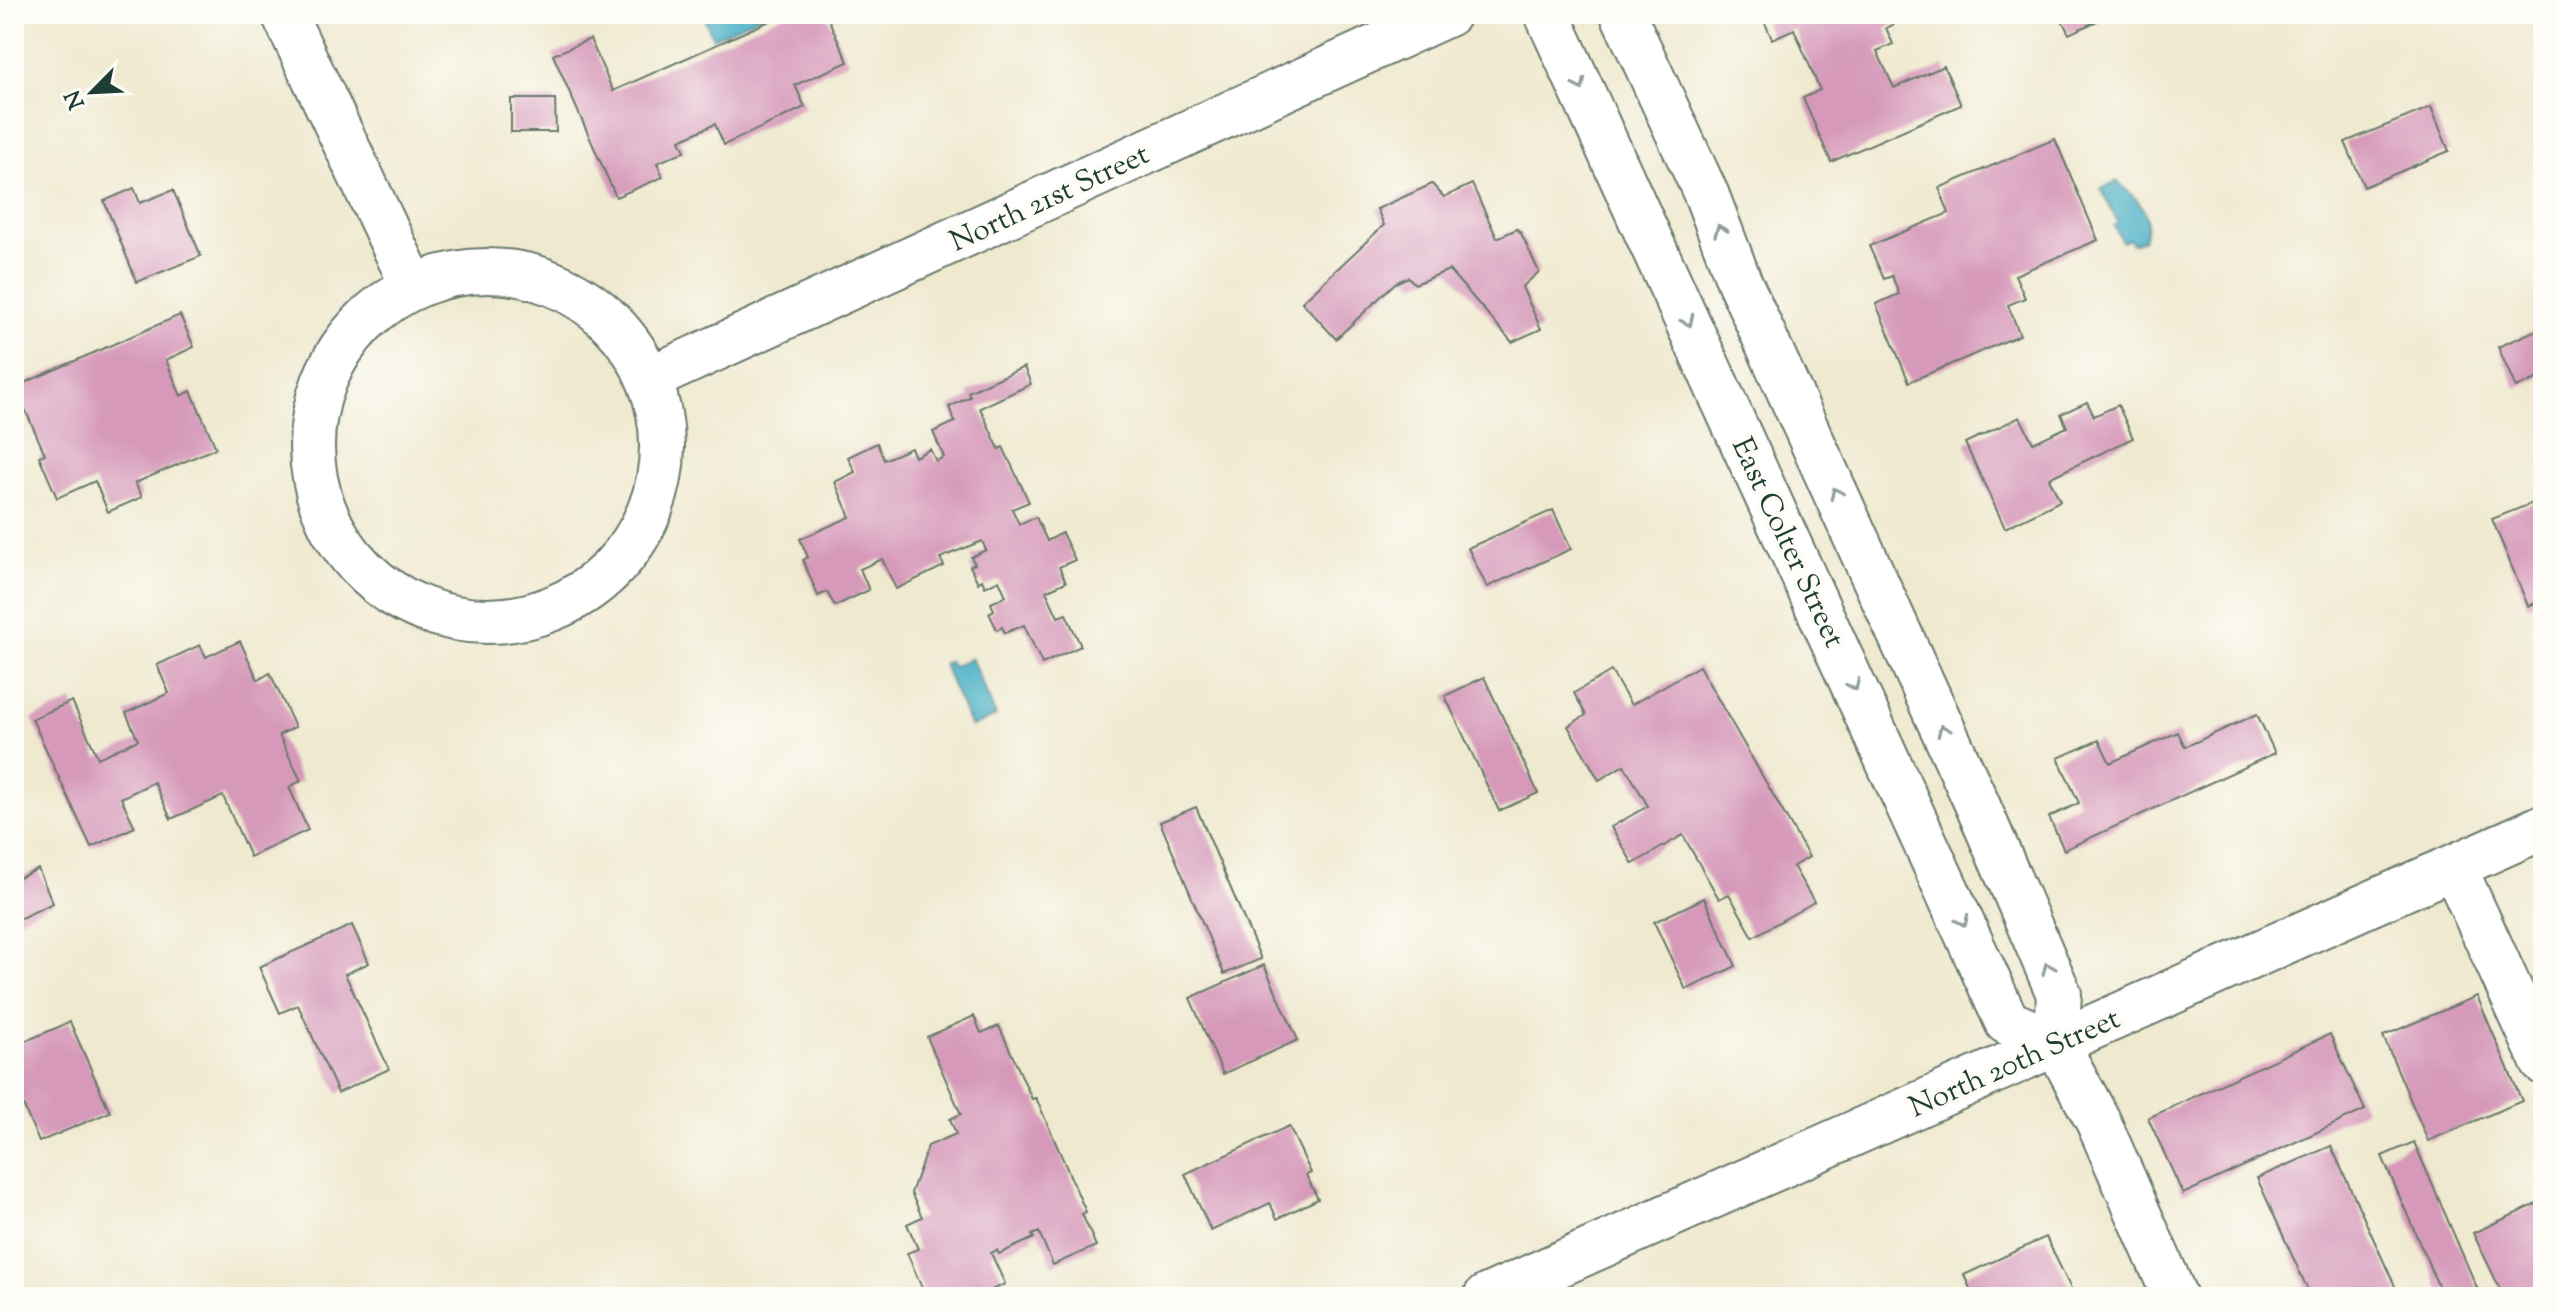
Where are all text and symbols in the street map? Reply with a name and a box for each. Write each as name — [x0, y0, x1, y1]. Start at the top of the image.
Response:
north arrow — [52, 52, 132, 132]
one-way arrow — [1570, 77, 1586, 91]
text: N — [58, 84, 95, 113]
street label: North 21st Street — [943, 134, 1157, 264]
one-way arrow — [1713, 223, 1730, 237]
one-way arrow — [1678, 313, 1694, 328]
street label: East Colter Street — [1719, 431, 1854, 655]
one-way arrow — [1829, 487, 1845, 501]
one-way arrow — [1845, 677, 1861, 691]
one-way arrow — [1937, 723, 1953, 738]
one-way arrow — [1953, 913, 1969, 928]
one-way arrow — [2042, 961, 2058, 976]
street label: North 20th Street — [1903, 998, 2127, 1130]

